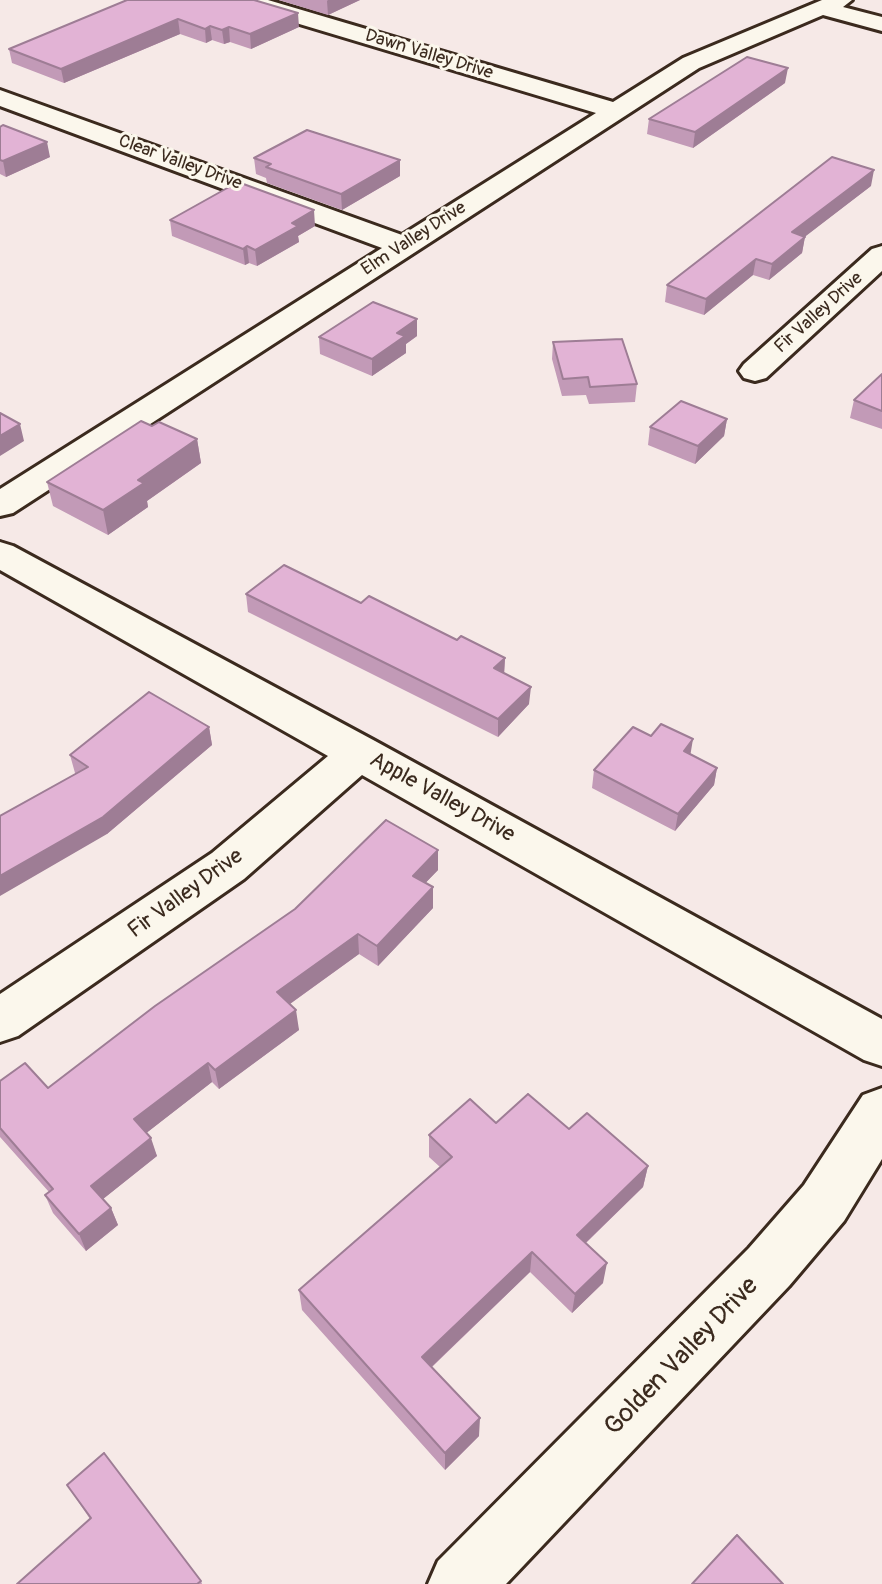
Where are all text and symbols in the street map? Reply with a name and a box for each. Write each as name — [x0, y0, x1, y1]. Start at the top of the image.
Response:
street label: Dawn Valley Drive — [362, 25, 496, 85]
street label: Clear Valley Drive — [115, 131, 245, 195]
street label: Elm Valley Drive — [358, 197, 470, 281]
street label: Fir Valley Drive — [771, 268, 867, 358]
street label: Apple Valley Drive — [365, 747, 519, 849]
street label: Fir Valley Drive — [123, 843, 249, 945]
street label: Golden Valley Drive — [598, 1271, 766, 1443]

